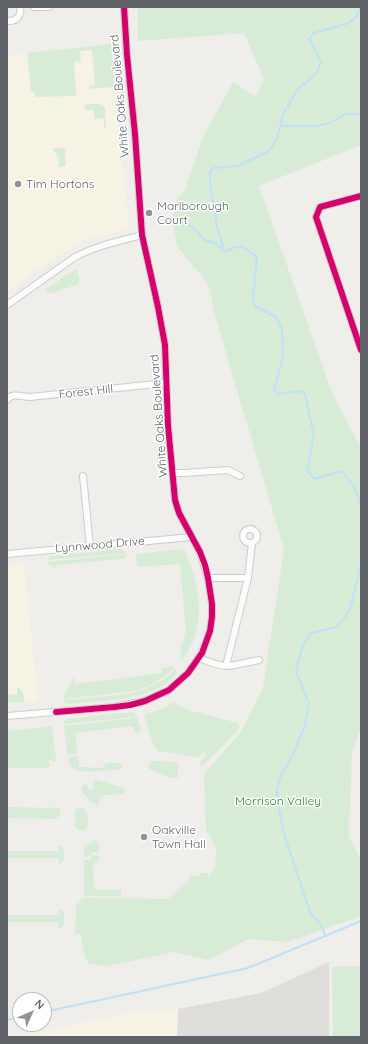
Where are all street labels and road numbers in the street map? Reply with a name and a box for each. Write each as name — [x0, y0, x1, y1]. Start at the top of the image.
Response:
street label: White Oaks Boulevard — [107, 34, 133, 158]
street label: White Oaks Boulevard — [148, 354, 170, 478]
street label: Forest Hill — [58, 382, 114, 402]
street label: Lynnwood Drive — [55, 534, 145, 556]

